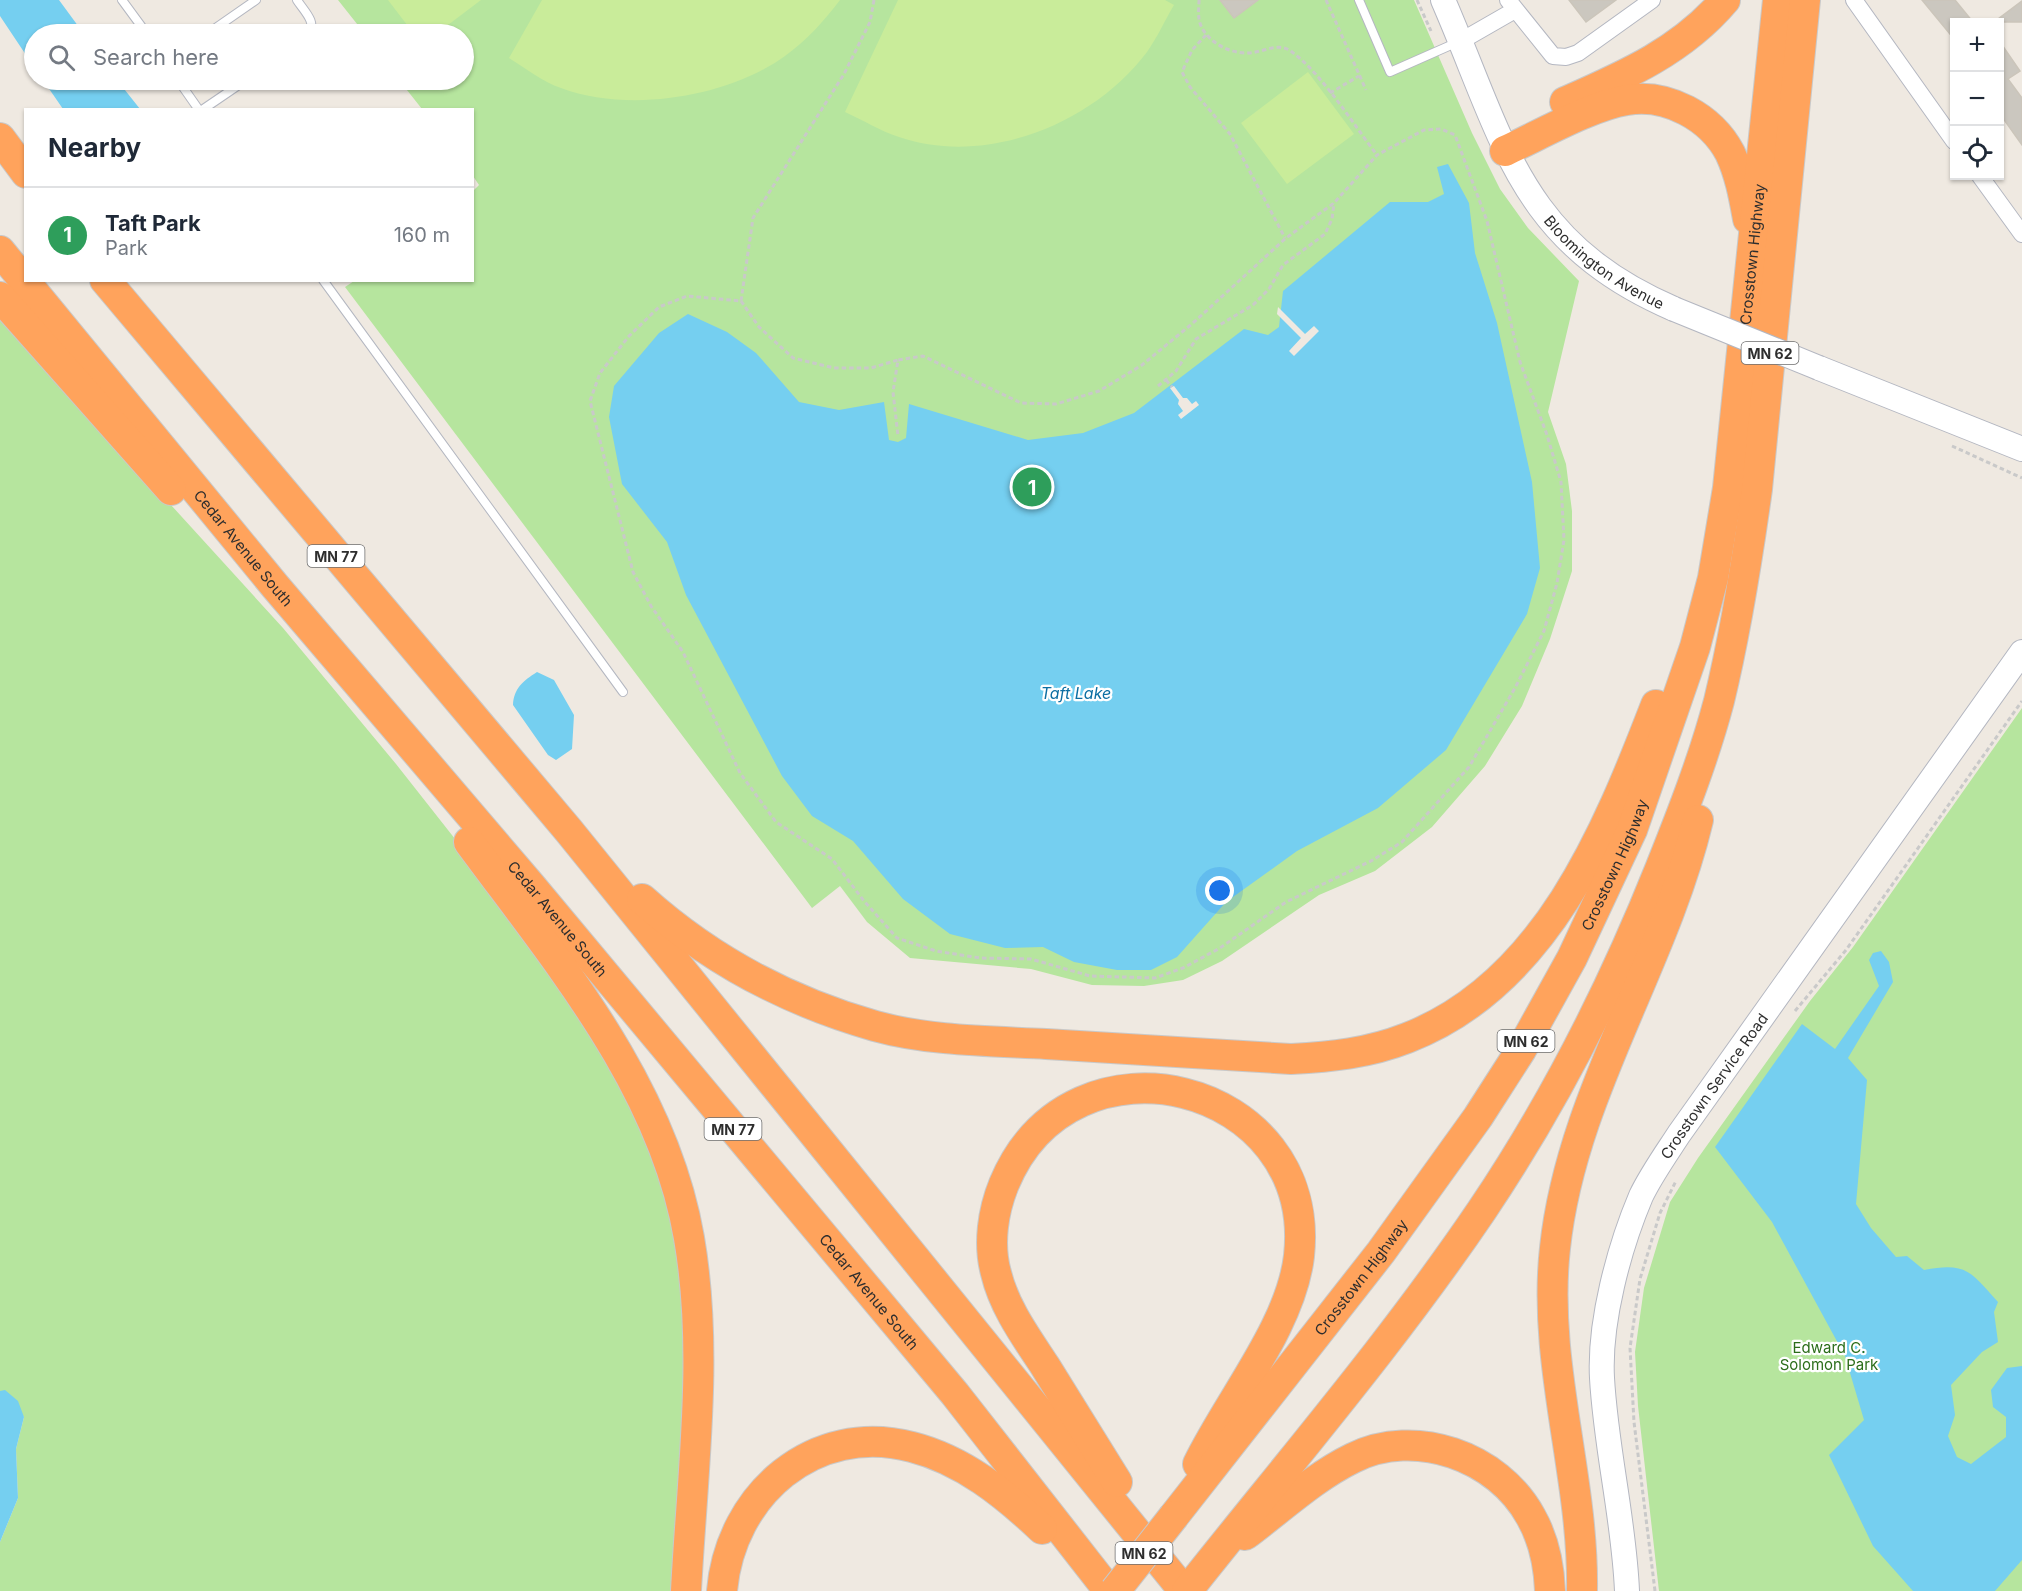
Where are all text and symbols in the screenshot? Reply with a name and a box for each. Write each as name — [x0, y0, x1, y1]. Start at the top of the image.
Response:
map controls — [1950, 18, 2004, 180]
button: + — [1950, 18, 2004, 72]
search box — [24, 24, 474, 90]
icon: search — [45, 41, 78, 74]
text: Search here — [93, 44, 219, 70]
button: − — [1950, 72, 2004, 126]
button: locate — [1950, 126, 2004, 180]
text: Nearby — [48, 132, 141, 163]
street label: Crosstown Highway — [1735, 182, 1769, 326]
text: Taft Park — [105, 210, 201, 236]
street label: Bloomington Avenue — [1540, 211, 1667, 313]
text: 1 — [63, 223, 72, 247]
text: 160 m — [394, 223, 450, 247]
text: Park — [105, 236, 148, 260]
road number: MN 62 — [1742, 342, 1798, 364]
pin: 1 — [1012, 464, 1052, 510]
street label: Cedar Avenue South — [190, 486, 297, 610]
road number: MN 77 — [308, 545, 364, 567]
water label: Taft Lake — [1041, 683, 1111, 703]
street label: Crosstown Highway — [1577, 796, 1652, 933]
street label: Cedar Avenue South — [504, 857, 612, 980]
your location — [1205, 876, 1234, 905]
street label: Crosstown Service Road — [1656, 1009, 1772, 1162]
road number: MN 62 — [1498, 1030, 1555, 1052]
road number: MN 77 — [704, 1118, 762, 1140]
street label: Crosstown Highway — [1310, 1215, 1411, 1339]
street label: Cedar Avenue South — [816, 1230, 923, 1353]
park label: Edward C. Solomon Park — [1780, 1338, 1879, 1374]
road number: MN 62 — [1116, 1542, 1172, 1564]

